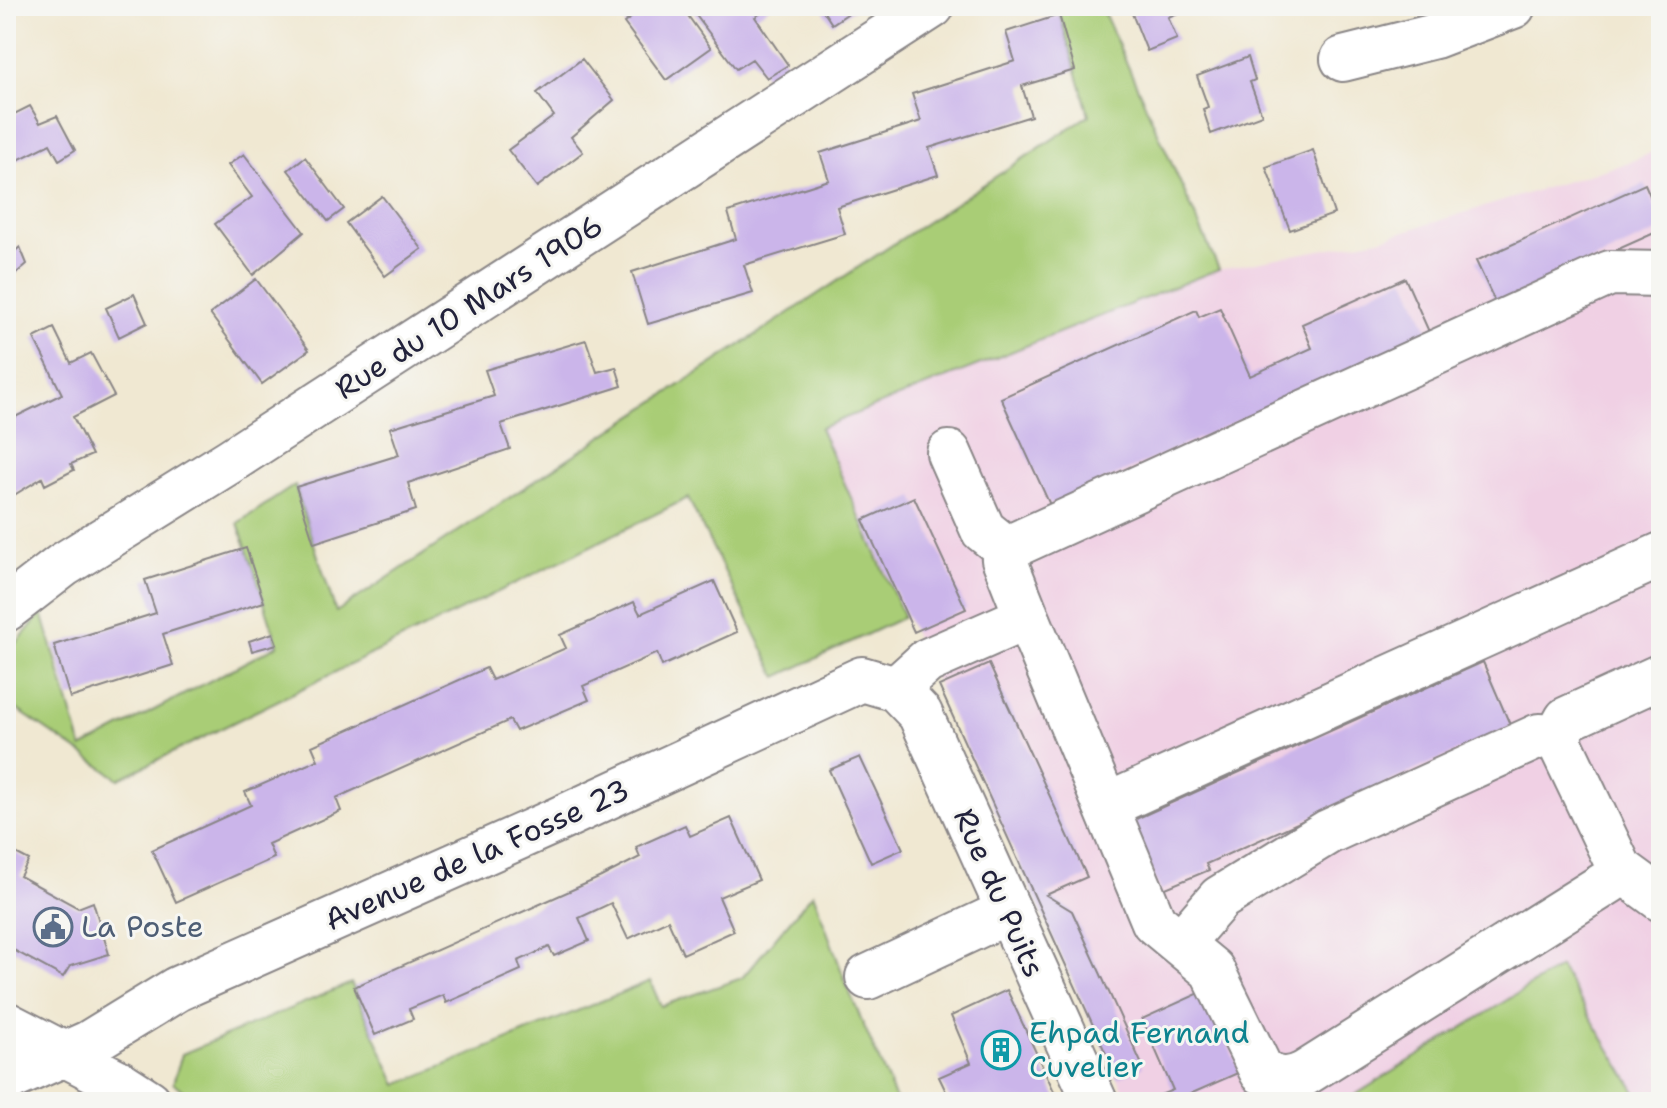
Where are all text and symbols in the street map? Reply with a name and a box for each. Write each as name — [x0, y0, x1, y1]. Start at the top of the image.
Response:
street label: Rue du 10 Mars 1906 — [327, 205, 611, 409]
street label: Avenue de la Fosse 23 — [318, 769, 636, 940]
street label: Rue du Puits — [944, 802, 1055, 984]
public building icon: La Poste — [32, 906, 74, 948]
place label: La Poste — [81, 906, 204, 947]
place label: Ehpad Fernand Cuvelier — [1029, 1012, 1249, 1087]
building icon: Ehpad Fernand Cuvelier — [980, 1029, 1022, 1071]

